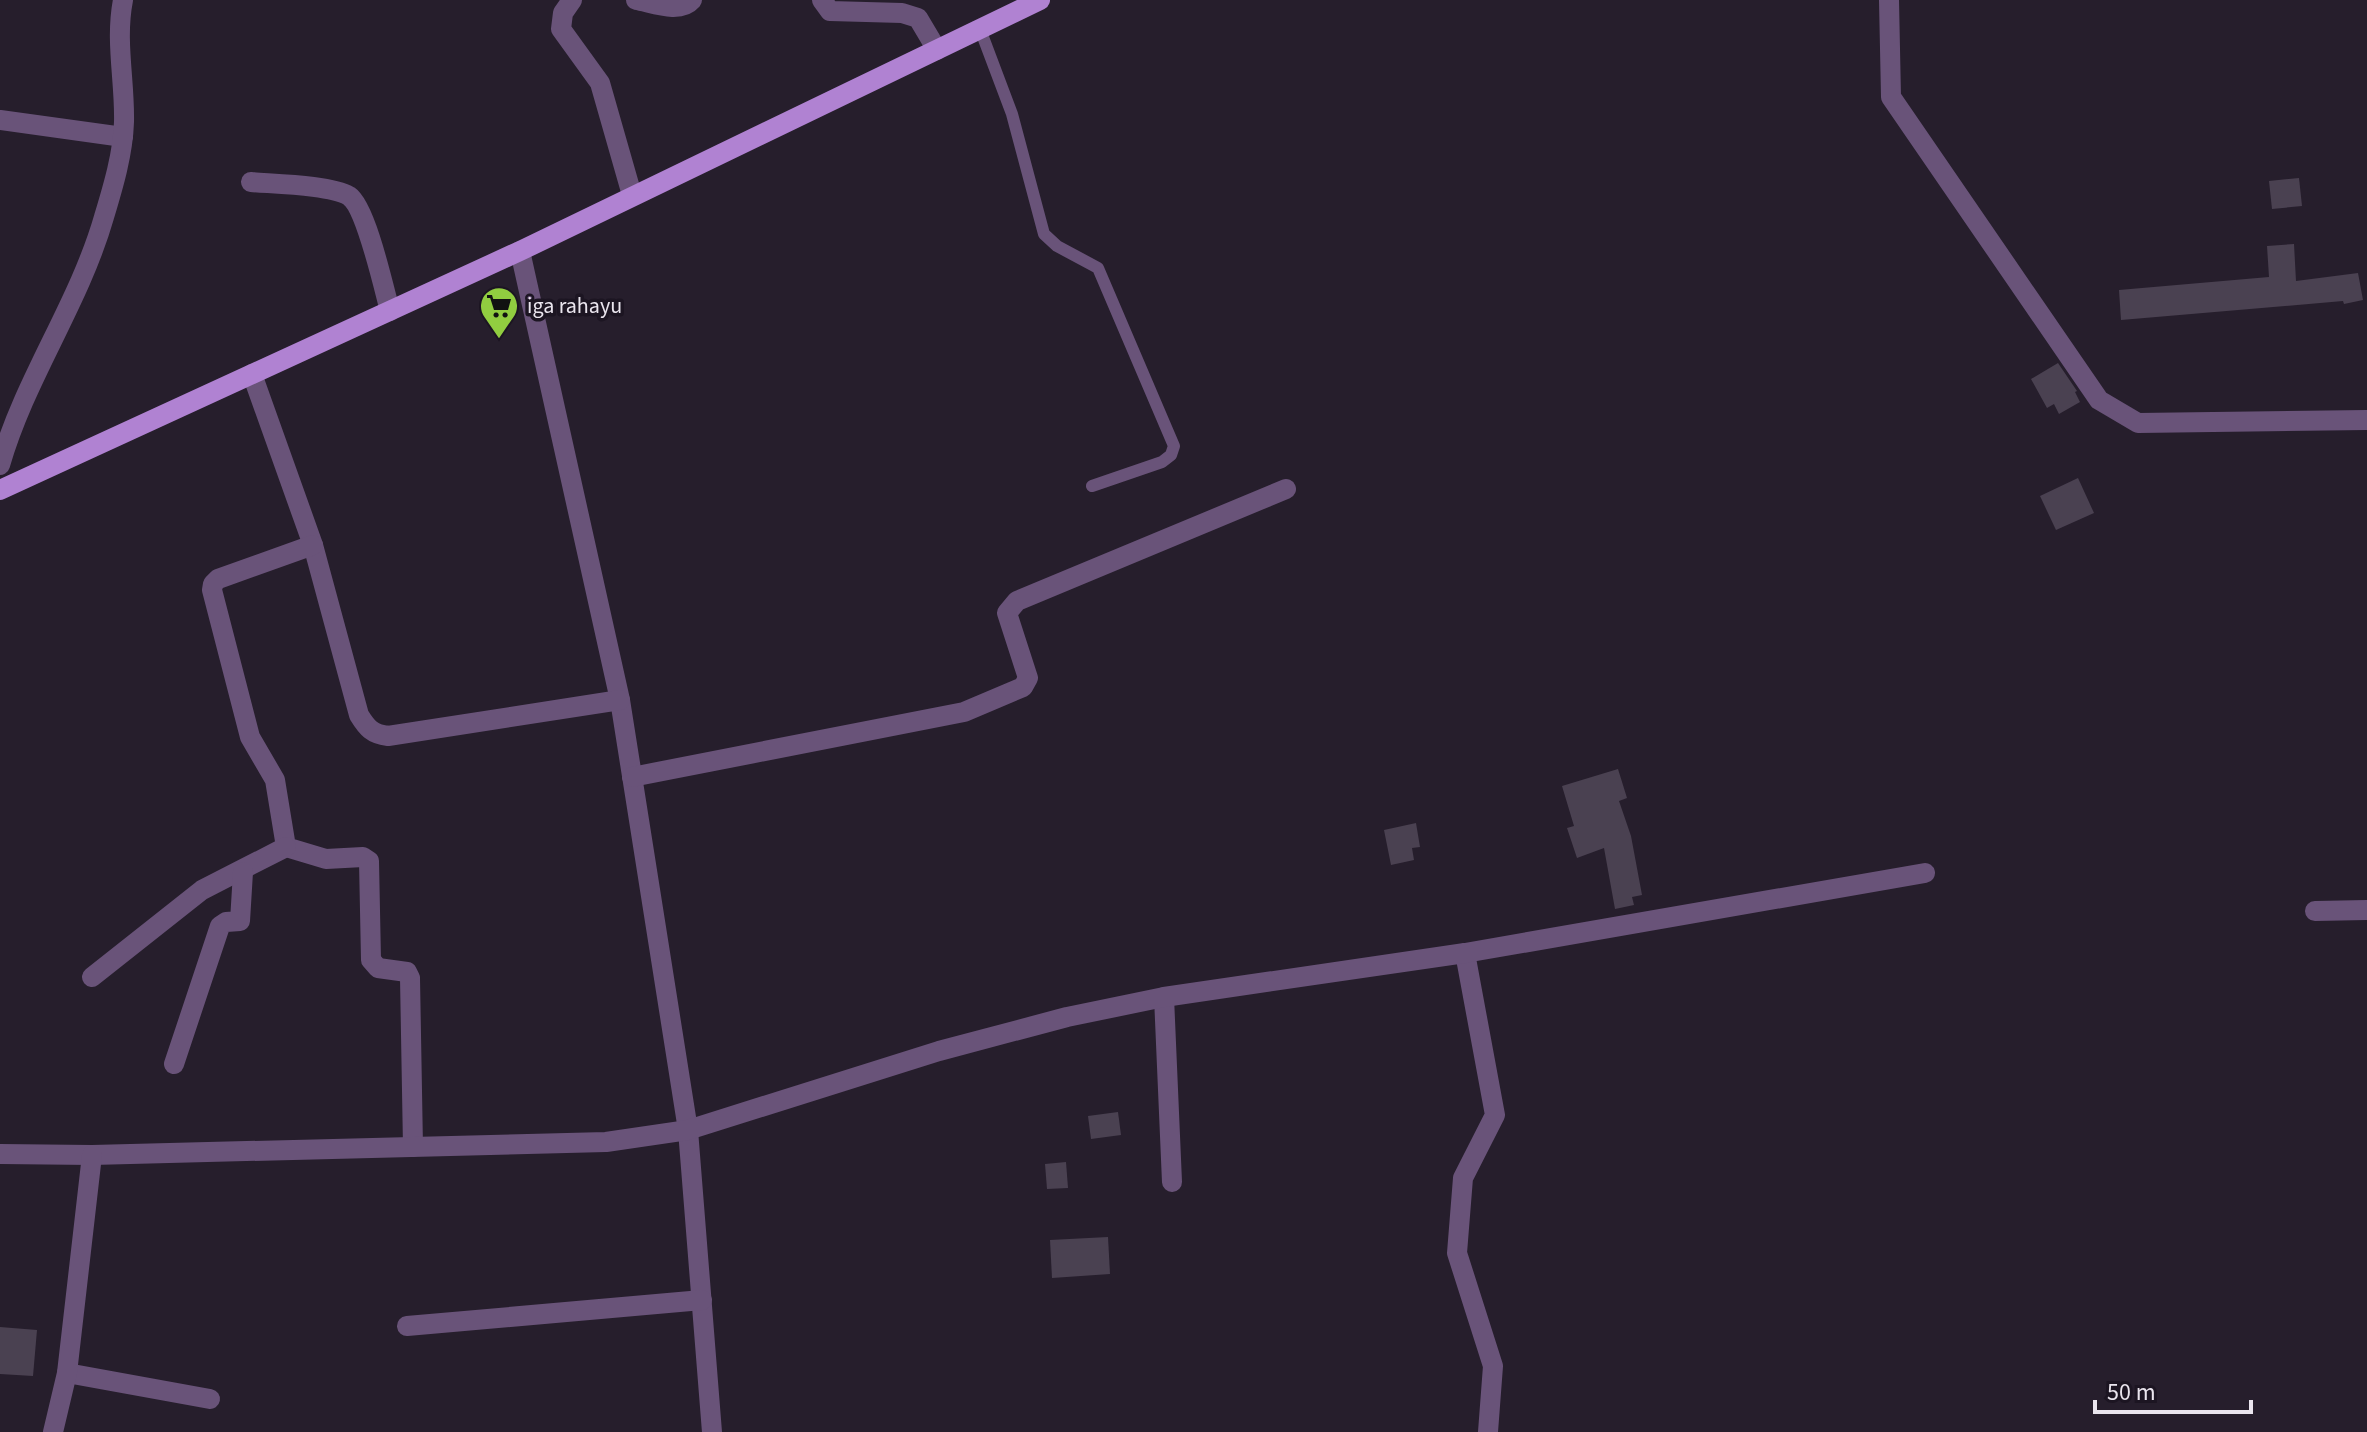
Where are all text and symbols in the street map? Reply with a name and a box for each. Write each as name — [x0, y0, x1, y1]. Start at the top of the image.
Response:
supermarket icon: iga rahayu — [478, 285, 520, 340]
place label: iga rahayu — [527, 290, 622, 322]
scale bar — [2095, 1364, 2251, 1414]
text: 50 m — [2107, 1375, 2156, 1410]

